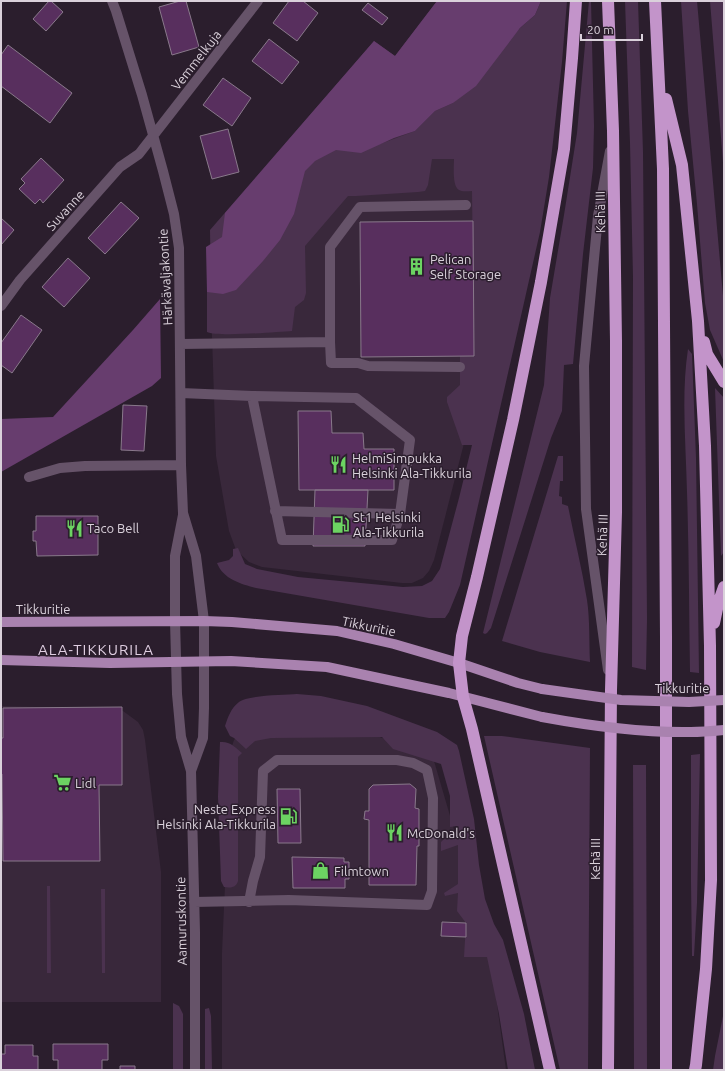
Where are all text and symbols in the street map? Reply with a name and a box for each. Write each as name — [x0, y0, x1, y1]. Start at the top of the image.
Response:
scale bar — [581, 16, 642, 42]
text: 20 m — [587, 23, 614, 36]
street label: Vemmelkuja — [168, 27, 224, 93]
street label: Suvanne — [43, 187, 87, 233]
street label: Kehä III — [593, 191, 607, 233]
street label: Härkävaljakontie — [155, 228, 175, 326]
place label: Pelican Self Storage — [430, 252, 501, 281]
building icon: Pelican Self Storage — [407, 256, 427, 276]
place label: HelmiSimpukka Helsinki Ala-Tikkurila — [352, 451, 472, 480]
restaurant icon: HelmiSimpukka Helsinki Ala-Tikkurila — [329, 455, 349, 475]
place label: St1 Helsinki Ala-Tikkurila — [353, 510, 424, 539]
fuel station icon: St1 Helsinki Ala-Tikkurila — [330, 514, 350, 534]
street label: Kehä III — [594, 514, 610, 556]
restaurant icon: Taco Bell — [64, 518, 84, 538]
place label: Taco Bell — [87, 521, 140, 535]
street label: Tikkuritie — [16, 602, 70, 616]
street label: Tikkuritie — [341, 613, 397, 639]
district label: ALA-TIKKURILA — [38, 641, 154, 658]
street label: Tikkuritie — [655, 681, 709, 695]
supermarket icon: Lidl — [52, 773, 72, 793]
place label: Lidl — [75, 776, 96, 790]
place label: Neste Express Helsinki Ala-Tikkurila — [156, 802, 276, 831]
fuel station icon: Neste Express Helsinki Ala-Tikkurila — [279, 806, 299, 826]
restaurant icon: McDonald's — [384, 823, 404, 843]
place label: McDonald's — [407, 826, 475, 840]
street label: Kehä III — [588, 838, 602, 880]
shop icon: Filmtown — [311, 861, 331, 881]
place label: Filmtown — [334, 864, 389, 878]
street label: Aamuruskontie — [173, 877, 189, 965]

